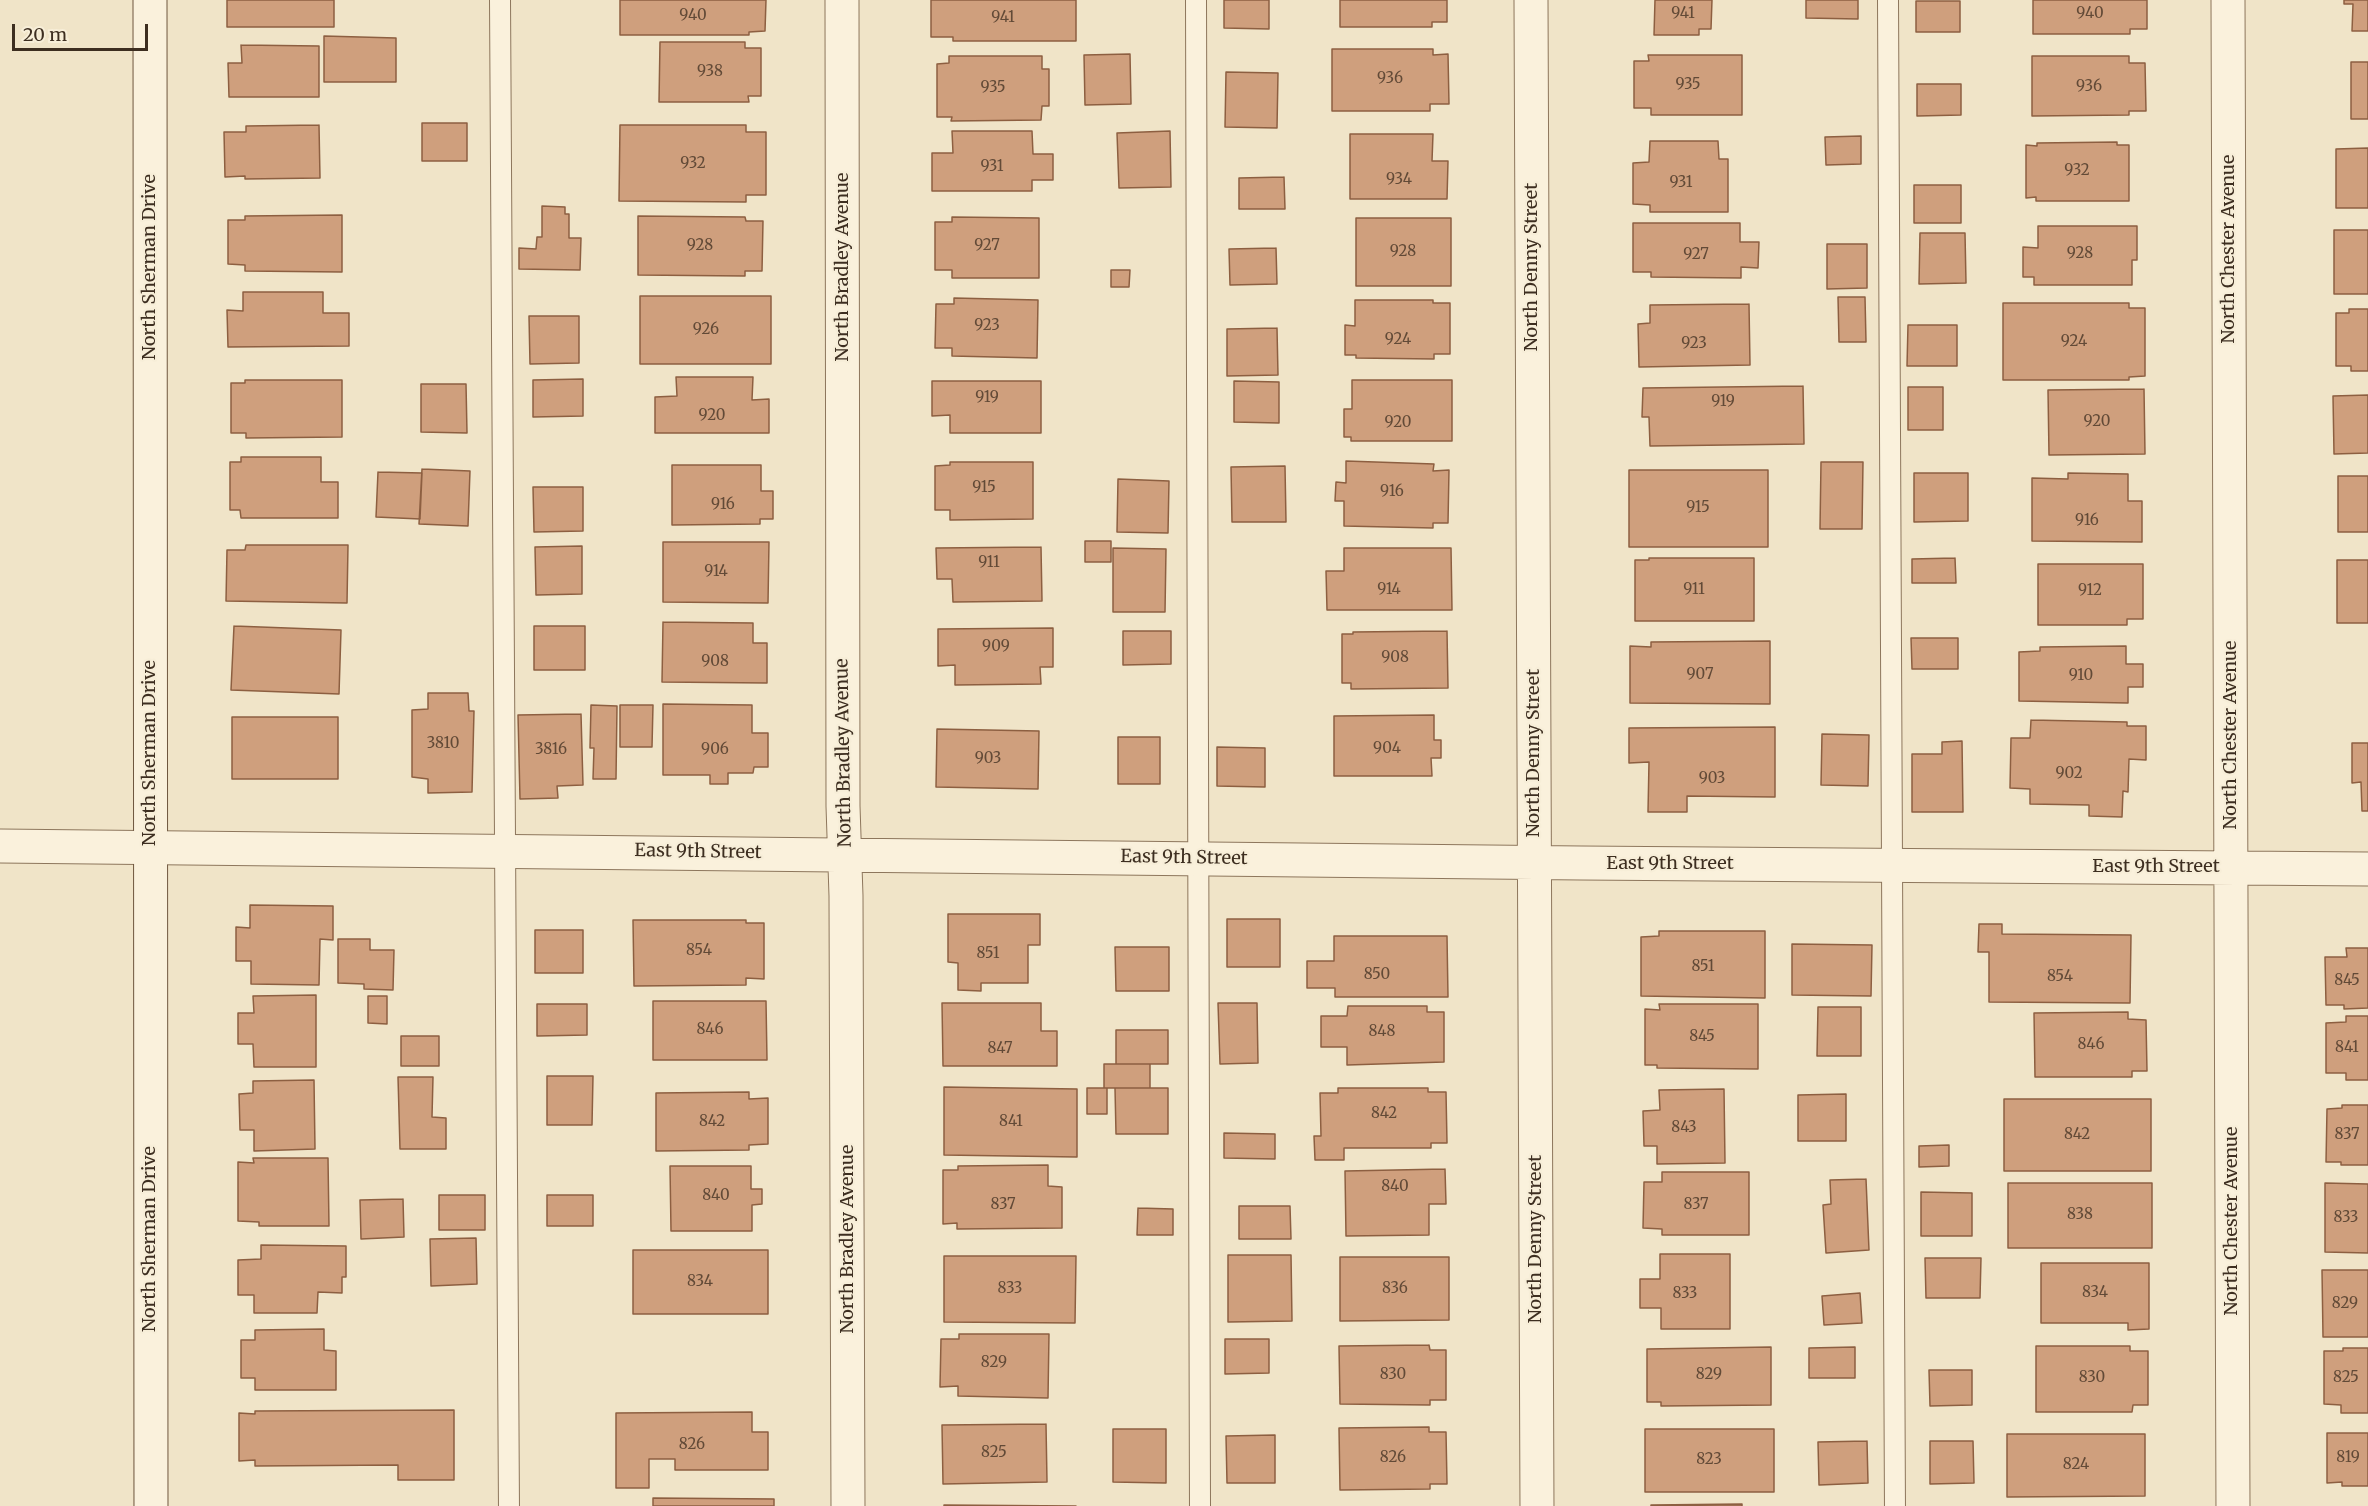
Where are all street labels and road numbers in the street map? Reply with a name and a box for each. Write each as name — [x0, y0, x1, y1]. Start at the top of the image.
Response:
street label: North Chester Avenue — [2218, 155, 2240, 343]
street label: North Bradley Avenue — [832, 173, 854, 361]
street label: North Sherman Drive — [139, 174, 161, 360]
street label: North Denny Street — [1521, 183, 1543, 351]
street label: North Chester Avenue — [2220, 641, 2242, 829]
street label: North Bradley Avenue — [832, 658, 856, 848]
street label: North Sherman Drive — [139, 660, 161, 846]
street label: North Denny Street — [1523, 669, 1545, 837]
street label: East 9th Street — [634, 840, 762, 864]
street label: East 9th Street — [1120, 846, 1248, 870]
street label: East 9th Street — [1606, 853, 1734, 875]
street label: East 9th Street — [2092, 856, 2220, 878]
street label: North Chester Avenue — [2221, 1127, 2243, 1315]
street label: North Bradley Avenue — [837, 1145, 859, 1333]
street label: North Sherman Drive — [139, 1146, 161, 1332]
street label: North Denny Street — [1525, 1155, 1547, 1323]

